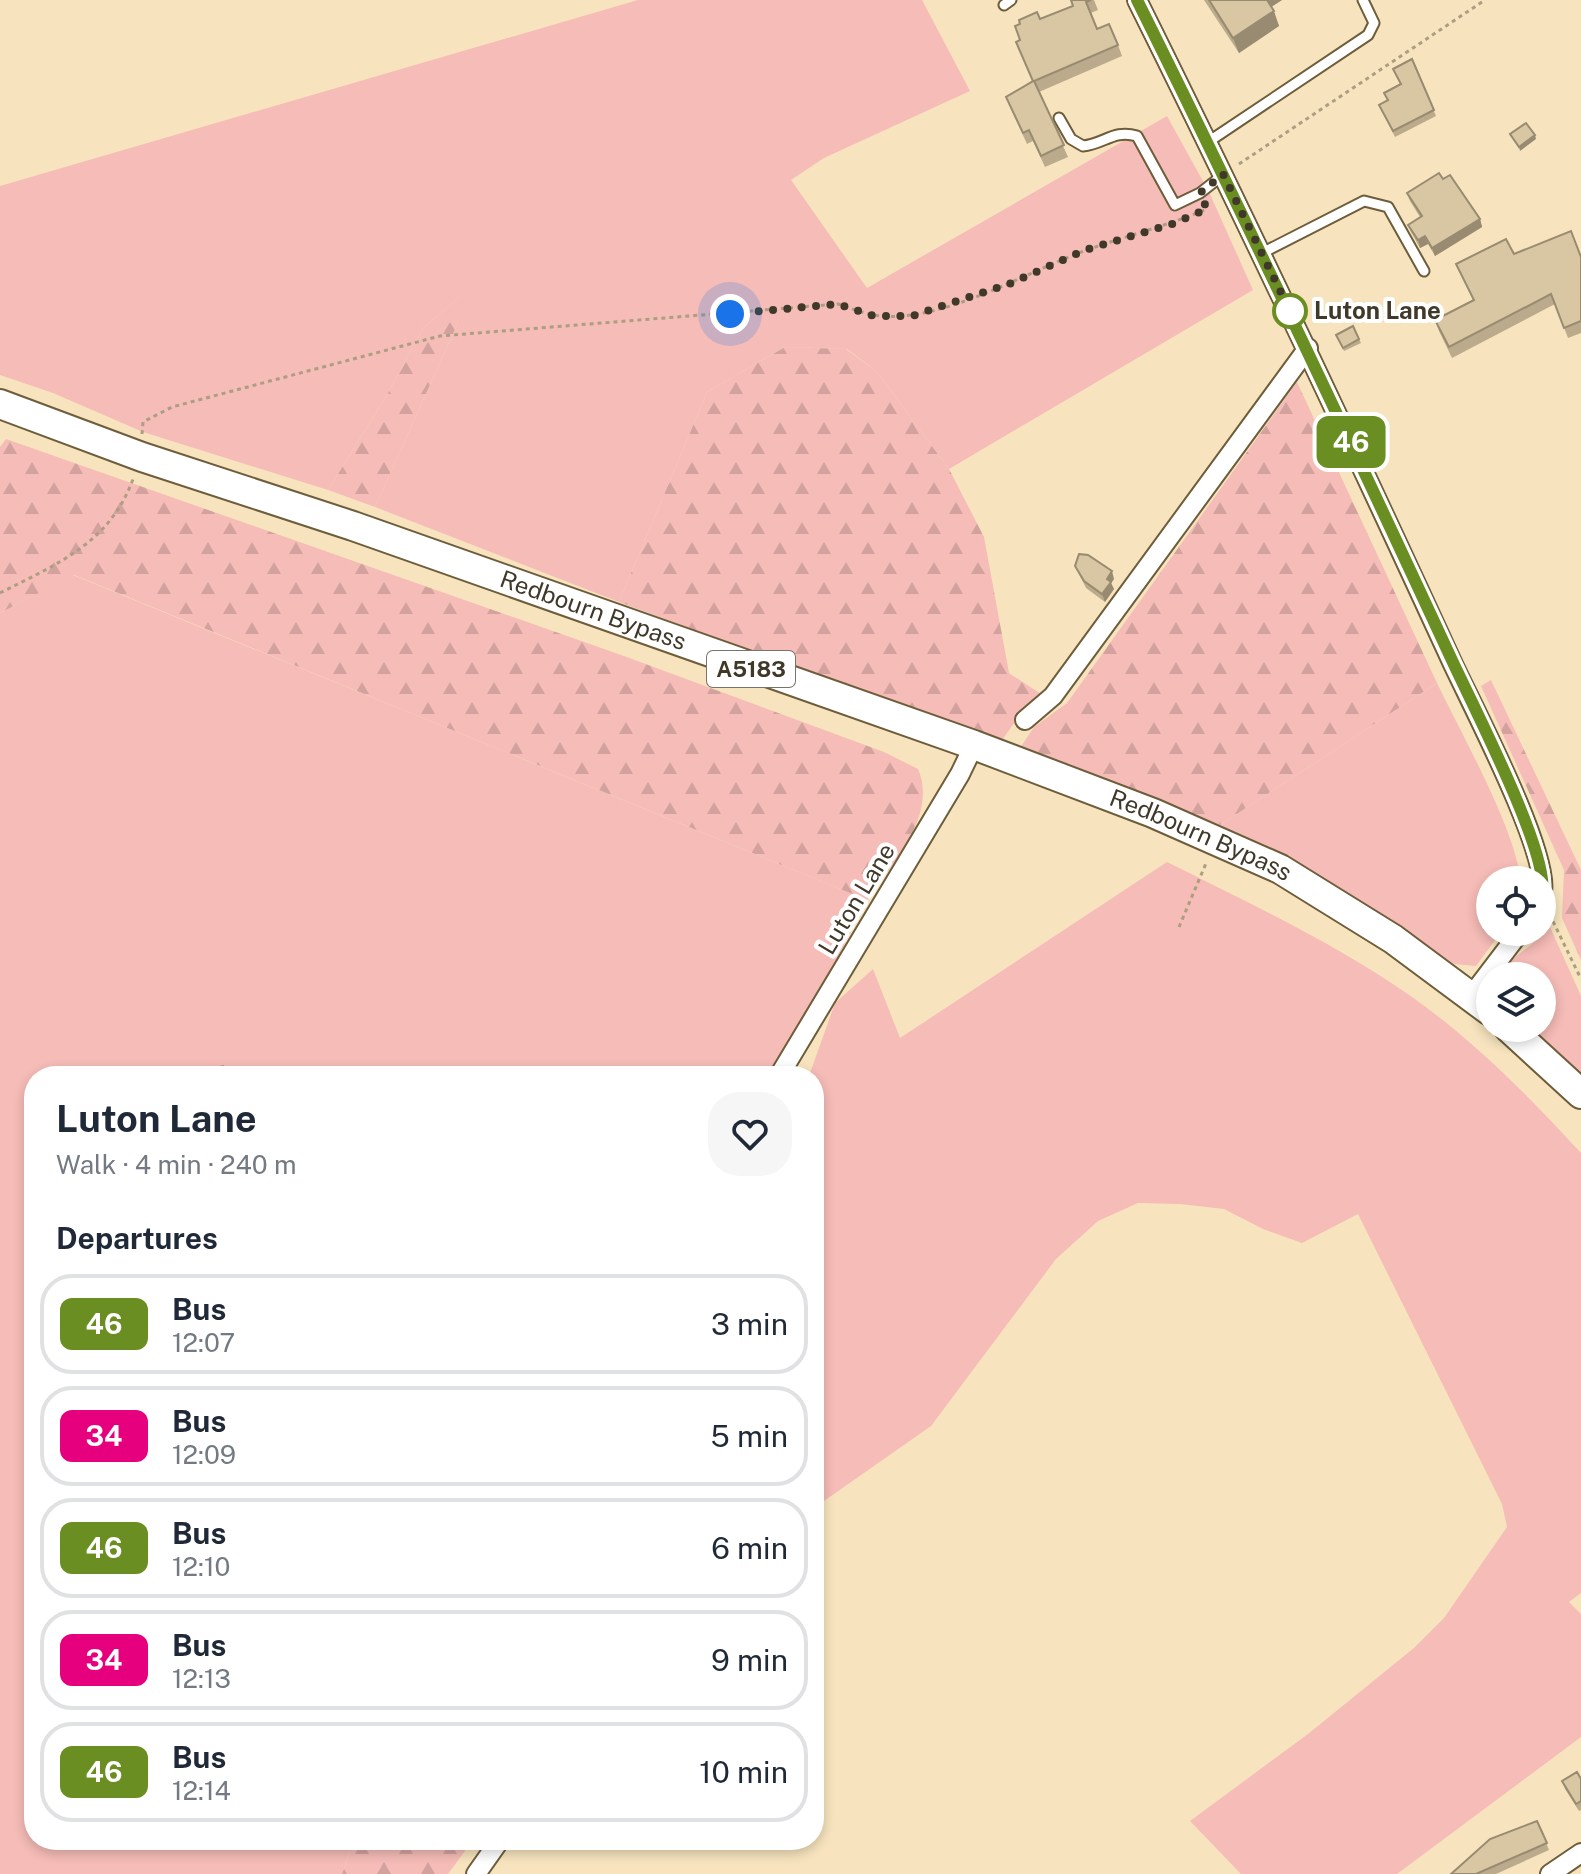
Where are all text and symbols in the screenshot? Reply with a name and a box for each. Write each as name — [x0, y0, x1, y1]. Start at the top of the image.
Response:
your location — [710, 294, 750, 334]
marker: Luton Lane — [1273, 294, 1307, 328]
place label: Luton Lane — [1314, 296, 1441, 324]
line badge: 46 — [1315, 416, 1387, 468]
text: 46 — [1333, 425, 1369, 458]
street label: Redbourn Bypass — [496, 564, 690, 655]
road number: A5183 — [707, 651, 795, 687]
street label: Redbourn Bypass — [1106, 783, 1298, 886]
street label: Luton Lane — [812, 838, 900, 959]
map controls — [1476, 866, 1556, 1042]
button: locate — [1476, 866, 1556, 946]
button: layers — [1476, 962, 1556, 1042]
button: heart — [708, 1092, 792, 1176]
text: Luton Lane — [56, 1096, 257, 1141]
text: Walk · 4 min · 240 m — [56, 1149, 297, 1180]
text: Departures — [56, 1220, 218, 1256]
text: Bus — [172, 1291, 226, 1327]
text: 3 min — [711, 1306, 788, 1342]
text: 46 — [86, 1307, 122, 1340]
text: 12:07 — [172, 1327, 235, 1358]
text: Bus — [172, 1403, 226, 1439]
text: 5 min — [711, 1418, 788, 1454]
text: 34 — [86, 1419, 122, 1452]
text: 12:09 — [172, 1439, 236, 1470]
text: Bus — [172, 1515, 226, 1551]
text: 6 min — [711, 1530, 788, 1566]
text: 46 — [86, 1531, 122, 1564]
text: 12:10 — [172, 1551, 230, 1582]
text: Bus — [172, 1627, 226, 1663]
text: 9 min — [711, 1642, 788, 1678]
text: 34 — [86, 1643, 122, 1676]
text: 12:13 — [172, 1663, 231, 1694]
text: Bus — [172, 1739, 226, 1775]
text: 10 min — [699, 1754, 788, 1790]
text: 46 — [86, 1755, 122, 1788]
text: 12:14 — [172, 1775, 231, 1806]

